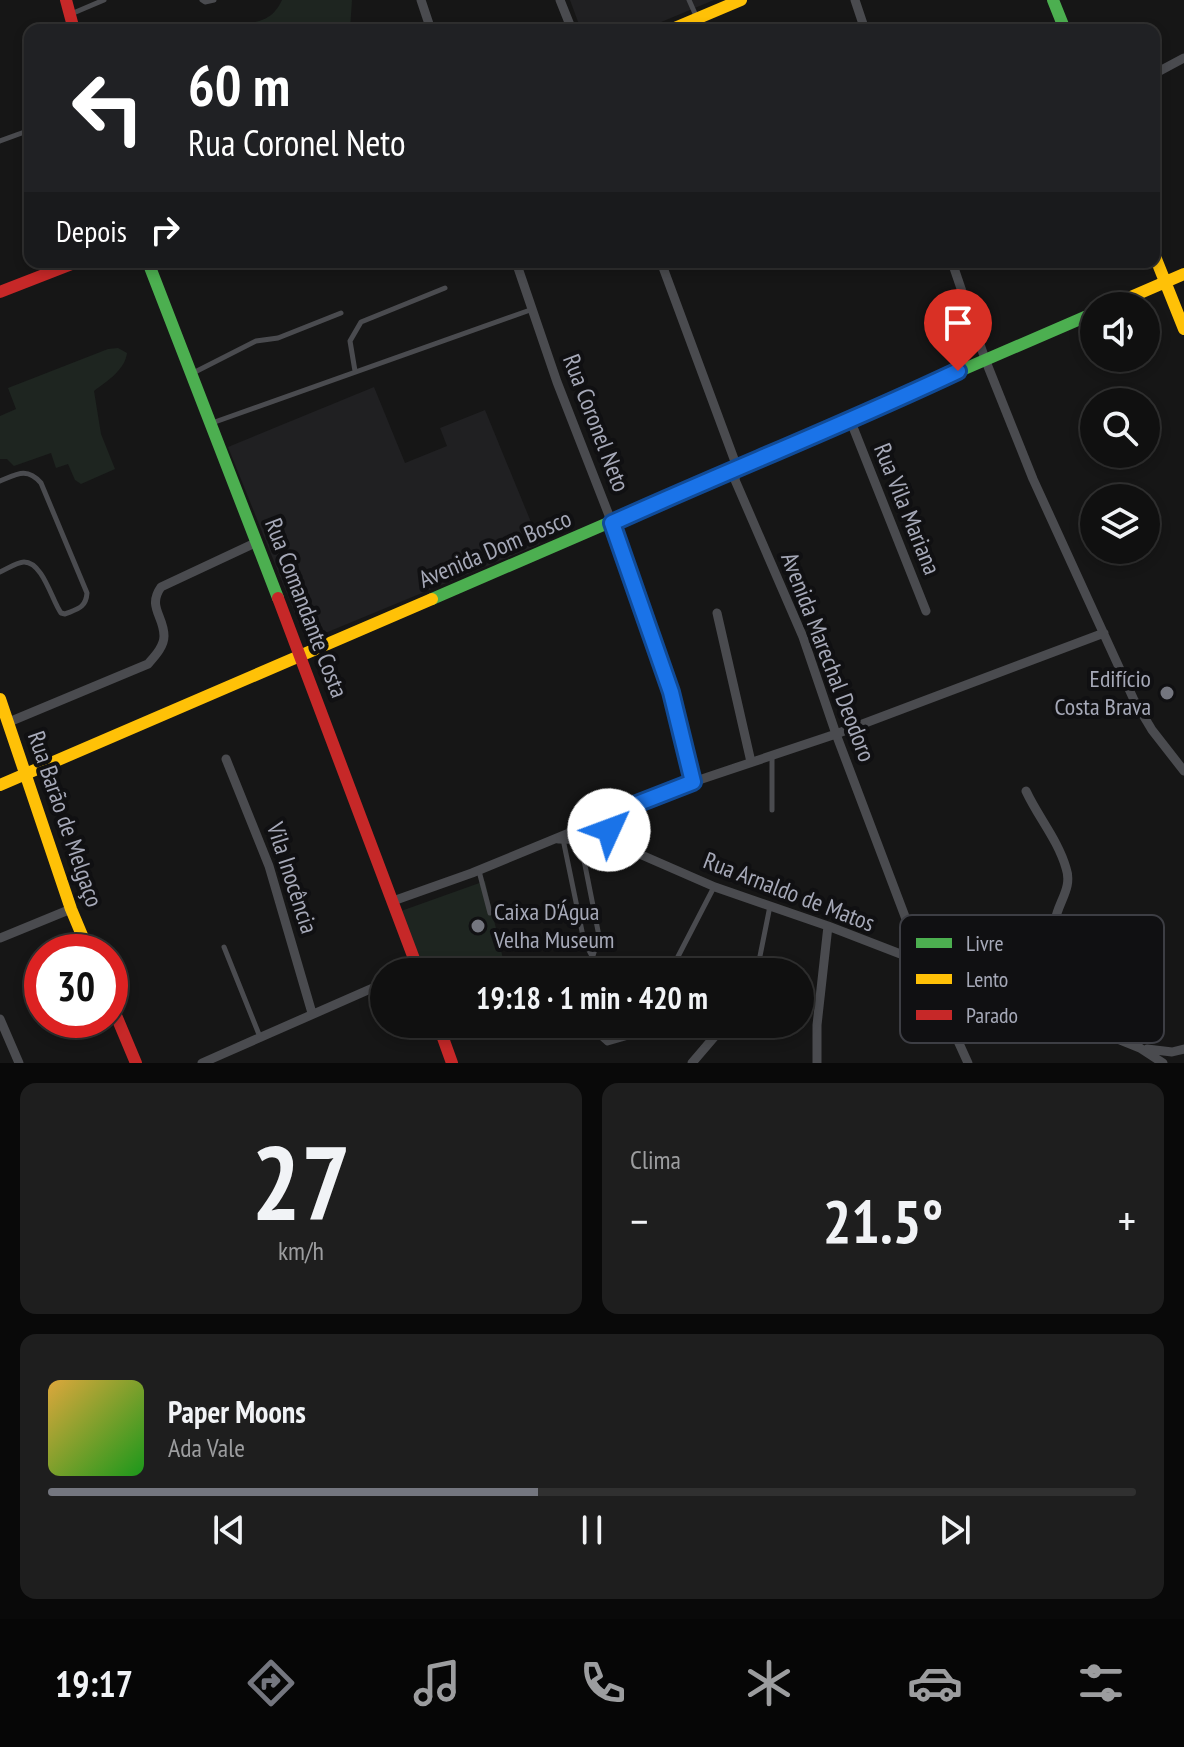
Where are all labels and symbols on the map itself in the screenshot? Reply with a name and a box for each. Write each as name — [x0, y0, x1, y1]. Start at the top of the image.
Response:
pin — [924, 289, 992, 371]
street label: Rua Coronel Neto — [556, 350, 637, 496]
street label: Rua Vila Mariana — [867, 439, 948, 579]
street label: Avenida Dom Bosco — [414, 503, 576, 595]
street label: Rua Comandante Costa — [258, 514, 355, 702]
street label: Avenida Marechal Deodoro — [774, 548, 883, 766]
place label: Edifício Costa Brava — [1055, 663, 1151, 722]
marker: Edifício Costa Brava — [1158, 684, 1176, 702]
street label: Rua Barão de Melgaço — [21, 727, 110, 911]
position arrow — [567, 788, 651, 872]
street label: Vila Inocência — [260, 817, 325, 937]
street label: Rua Arnaldo de Matos — [699, 845, 879, 938]
place label: Caixa D'Água Velha Museum — [493, 896, 614, 955]
legend — [900, 915, 1164, 1043]
marker: Caixa D'Água Velha Museum — [469, 917, 487, 935]
text: Livre — [966, 929, 1004, 957]
speed limit sign: 30 — [24, 934, 128, 1038]
text: Lento — [966, 965, 1008, 993]
text: Parado — [966, 1001, 1018, 1029]

